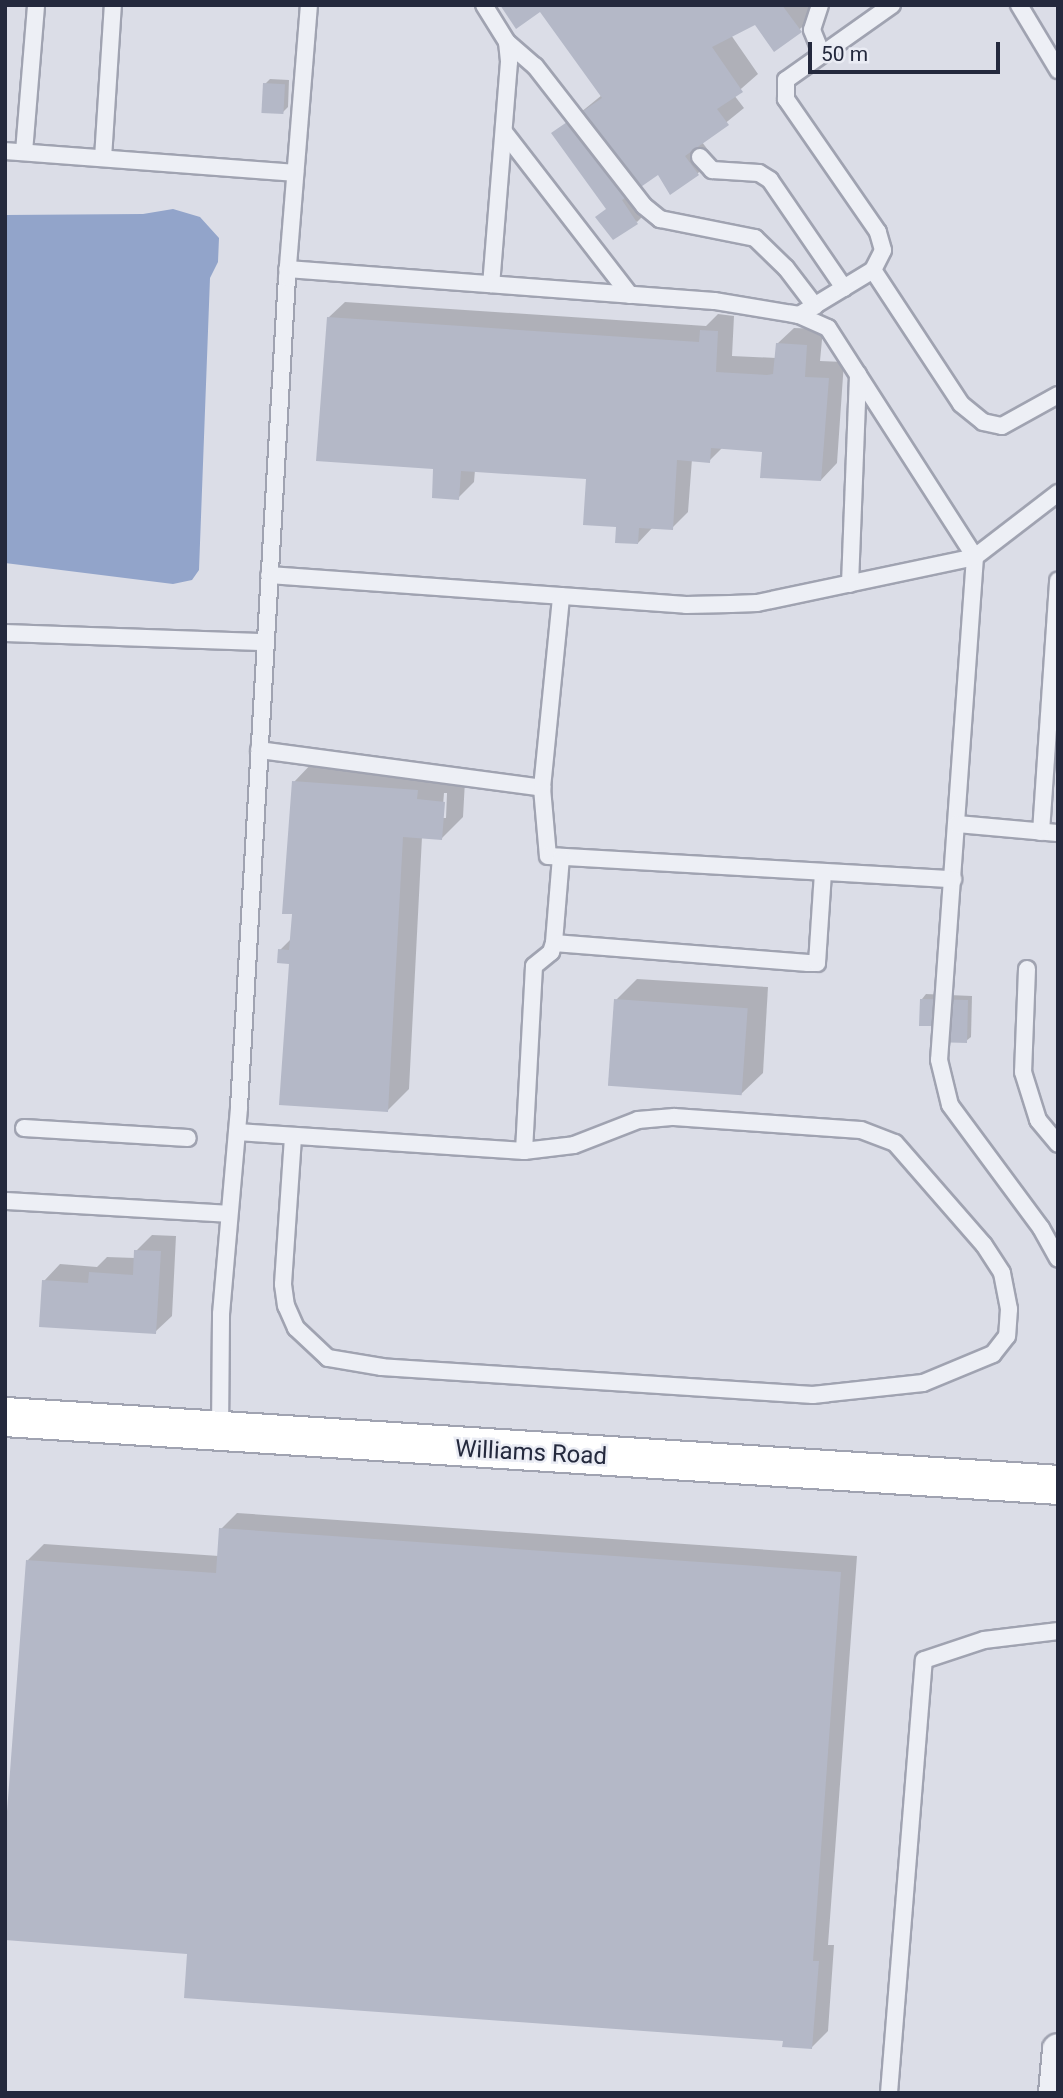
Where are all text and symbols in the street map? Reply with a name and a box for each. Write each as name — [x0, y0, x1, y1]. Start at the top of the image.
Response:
scale bar — [811, 28, 1004, 72]
text: 50 m — [821, 42, 868, 66]
street label: Williams Road — [454, 1435, 608, 1471]

